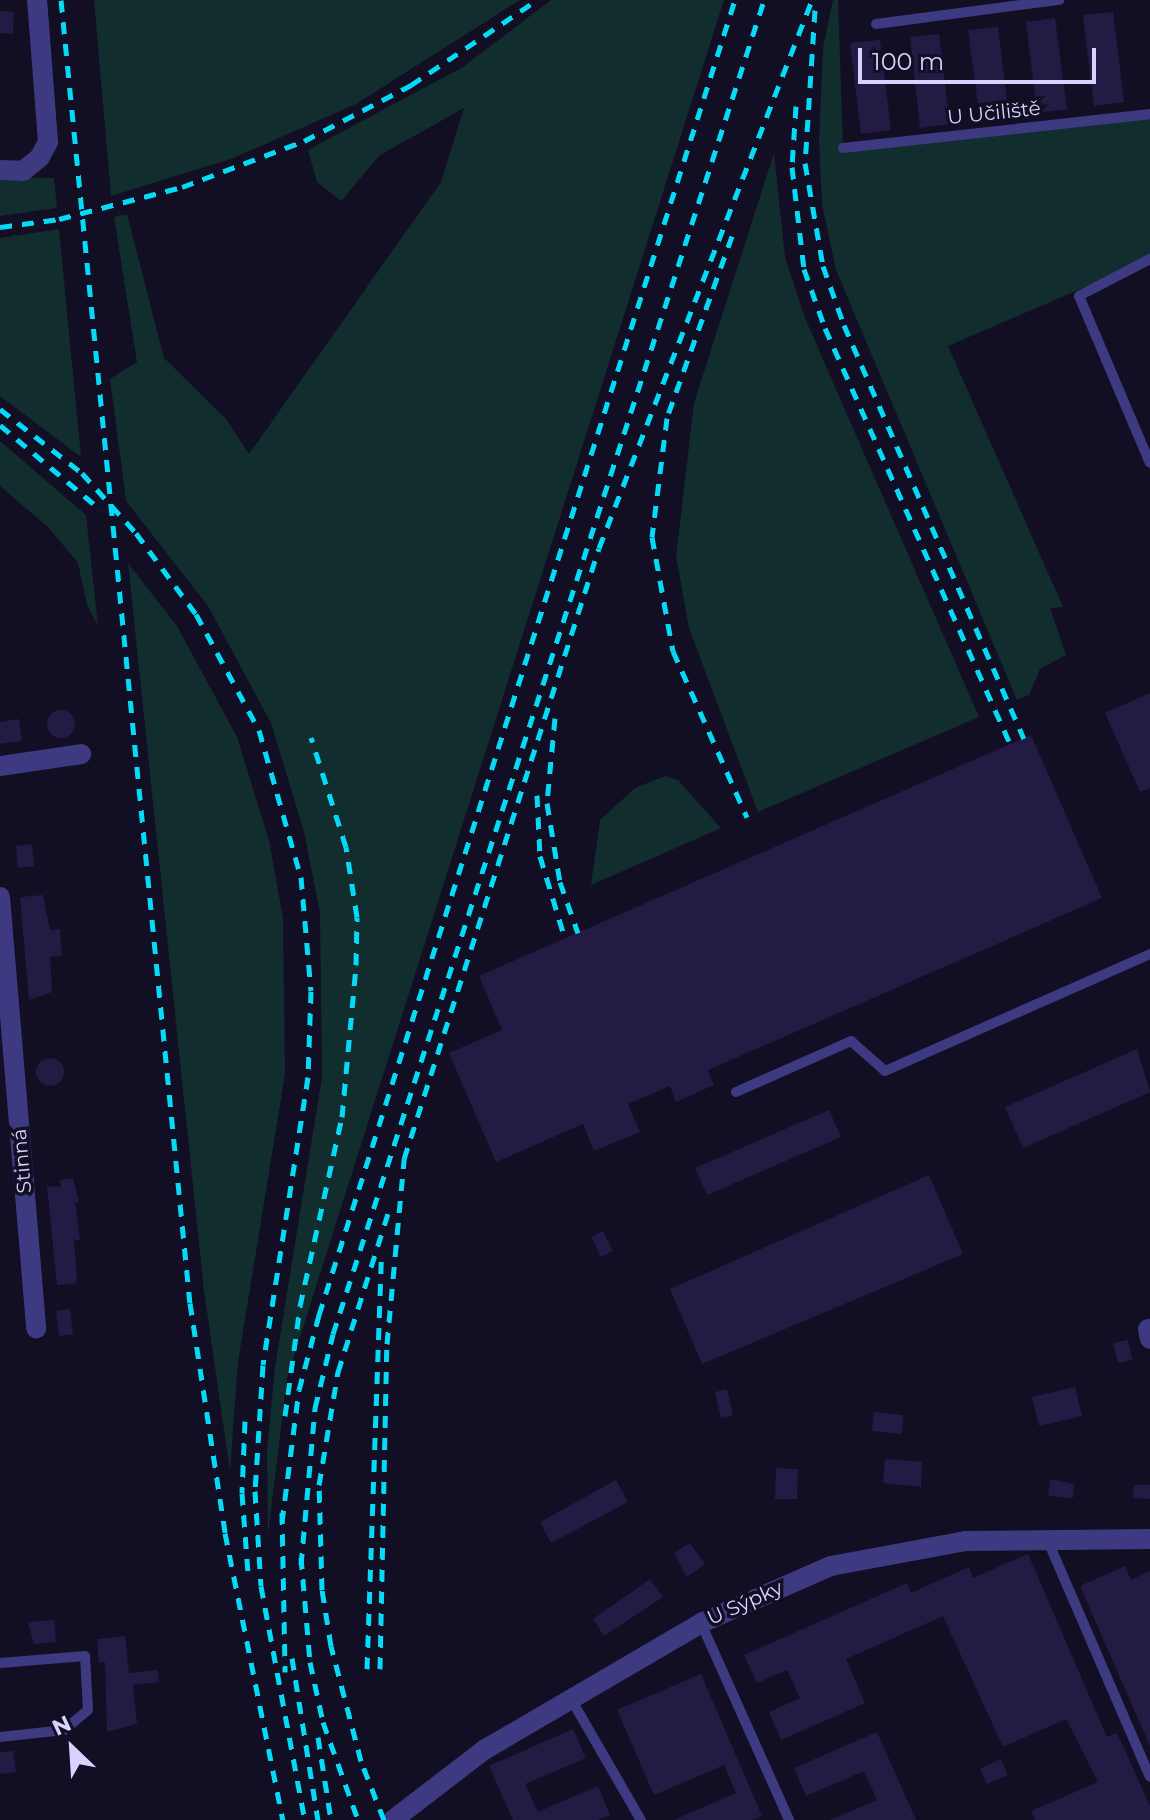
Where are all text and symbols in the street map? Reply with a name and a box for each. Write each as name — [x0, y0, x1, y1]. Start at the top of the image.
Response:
scale bar — [862, 32, 1100, 82]
text: 100 m — [872, 47, 944, 76]
street label: U Učiliště — [946, 96, 1042, 130]
street label: Stinná — [7, 1128, 37, 1194]
street label: U Sýpky — [704, 1576, 786, 1630]
north arrow — [32, 1708, 112, 1788]
text: N — [48, 1710, 75, 1742]

